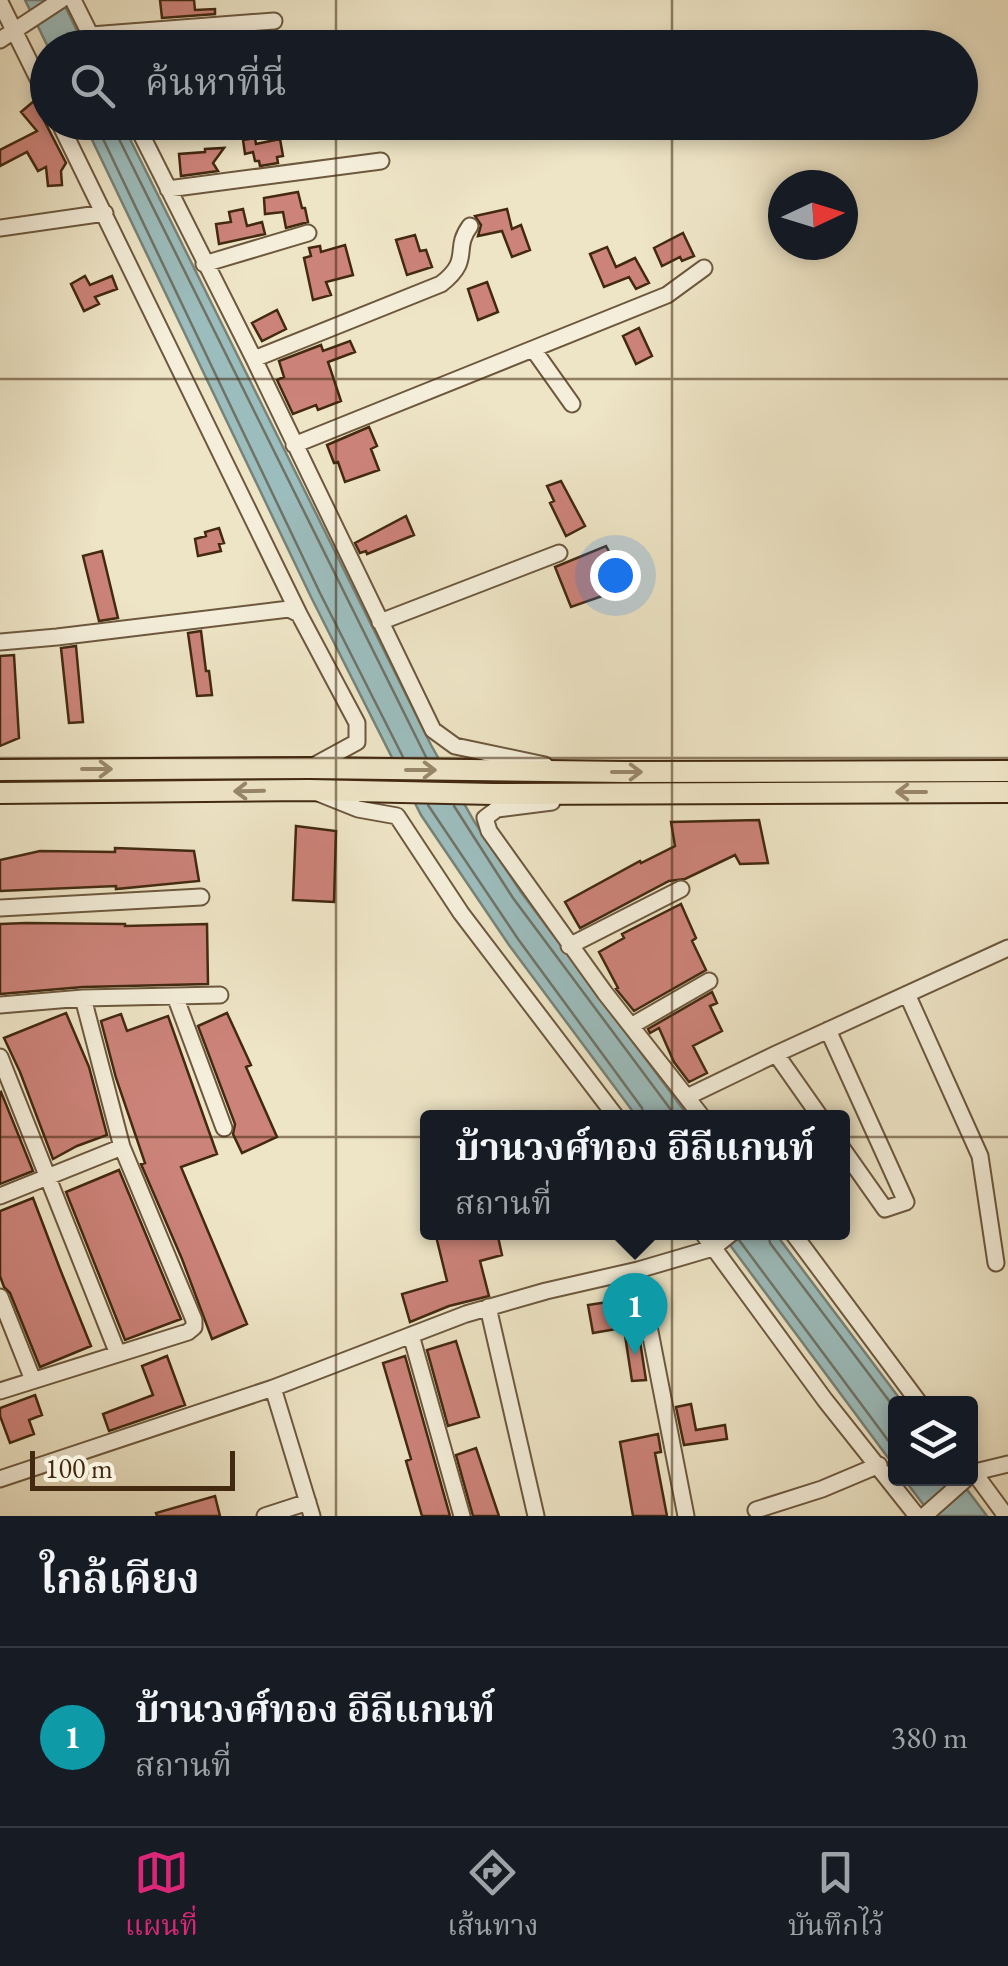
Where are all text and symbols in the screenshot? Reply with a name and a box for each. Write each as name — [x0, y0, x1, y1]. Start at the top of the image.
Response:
search box — [30, 30, 978, 140]
text: ค้นหาที่นี่ — [145, 57, 286, 106]
icon: search — [65, 58, 120, 113]
north arrow — [768, 170, 858, 260]
your location — [590, 550, 641, 601]
one-way arrow — [81, 760, 113, 779]
one-way arrow — [404, 760, 436, 780]
one-way arrow — [610, 762, 642, 782]
one-way arrow — [234, 782, 266, 800]
one-way arrow — [895, 782, 928, 802]
popup — [420, 1110, 850, 1240]
text: บ้านวงศ์ทอง อีลีแกนท์ — [455, 1122, 815, 1171]
text: สถานที่ — [455, 1182, 552, 1224]
pin: 1 — [602, 1272, 668, 1355]
map controls — [888, 1396, 978, 1486]
button: layers — [888, 1396, 978, 1486]
scale bar — [30, 1446, 235, 1490]
text: 100 m — [45, 1450, 113, 1486]
text: ใกล้เคียง — [40, 1551, 200, 1606]
text: บ้านวงศ์ทอง อีลีแกนท์ — [135, 1684, 495, 1733]
text: 1 — [64, 1716, 81, 1758]
text: 380 m — [891, 1716, 968, 1758]
text: สถานที่ — [135, 1744, 232, 1786]
tab: แผนที่ — [125, 1845, 198, 1950]
tab: เส้นทาง — [447, 1845, 539, 1950]
tab: บันทึกไว้ — [788, 1845, 883, 1950]

